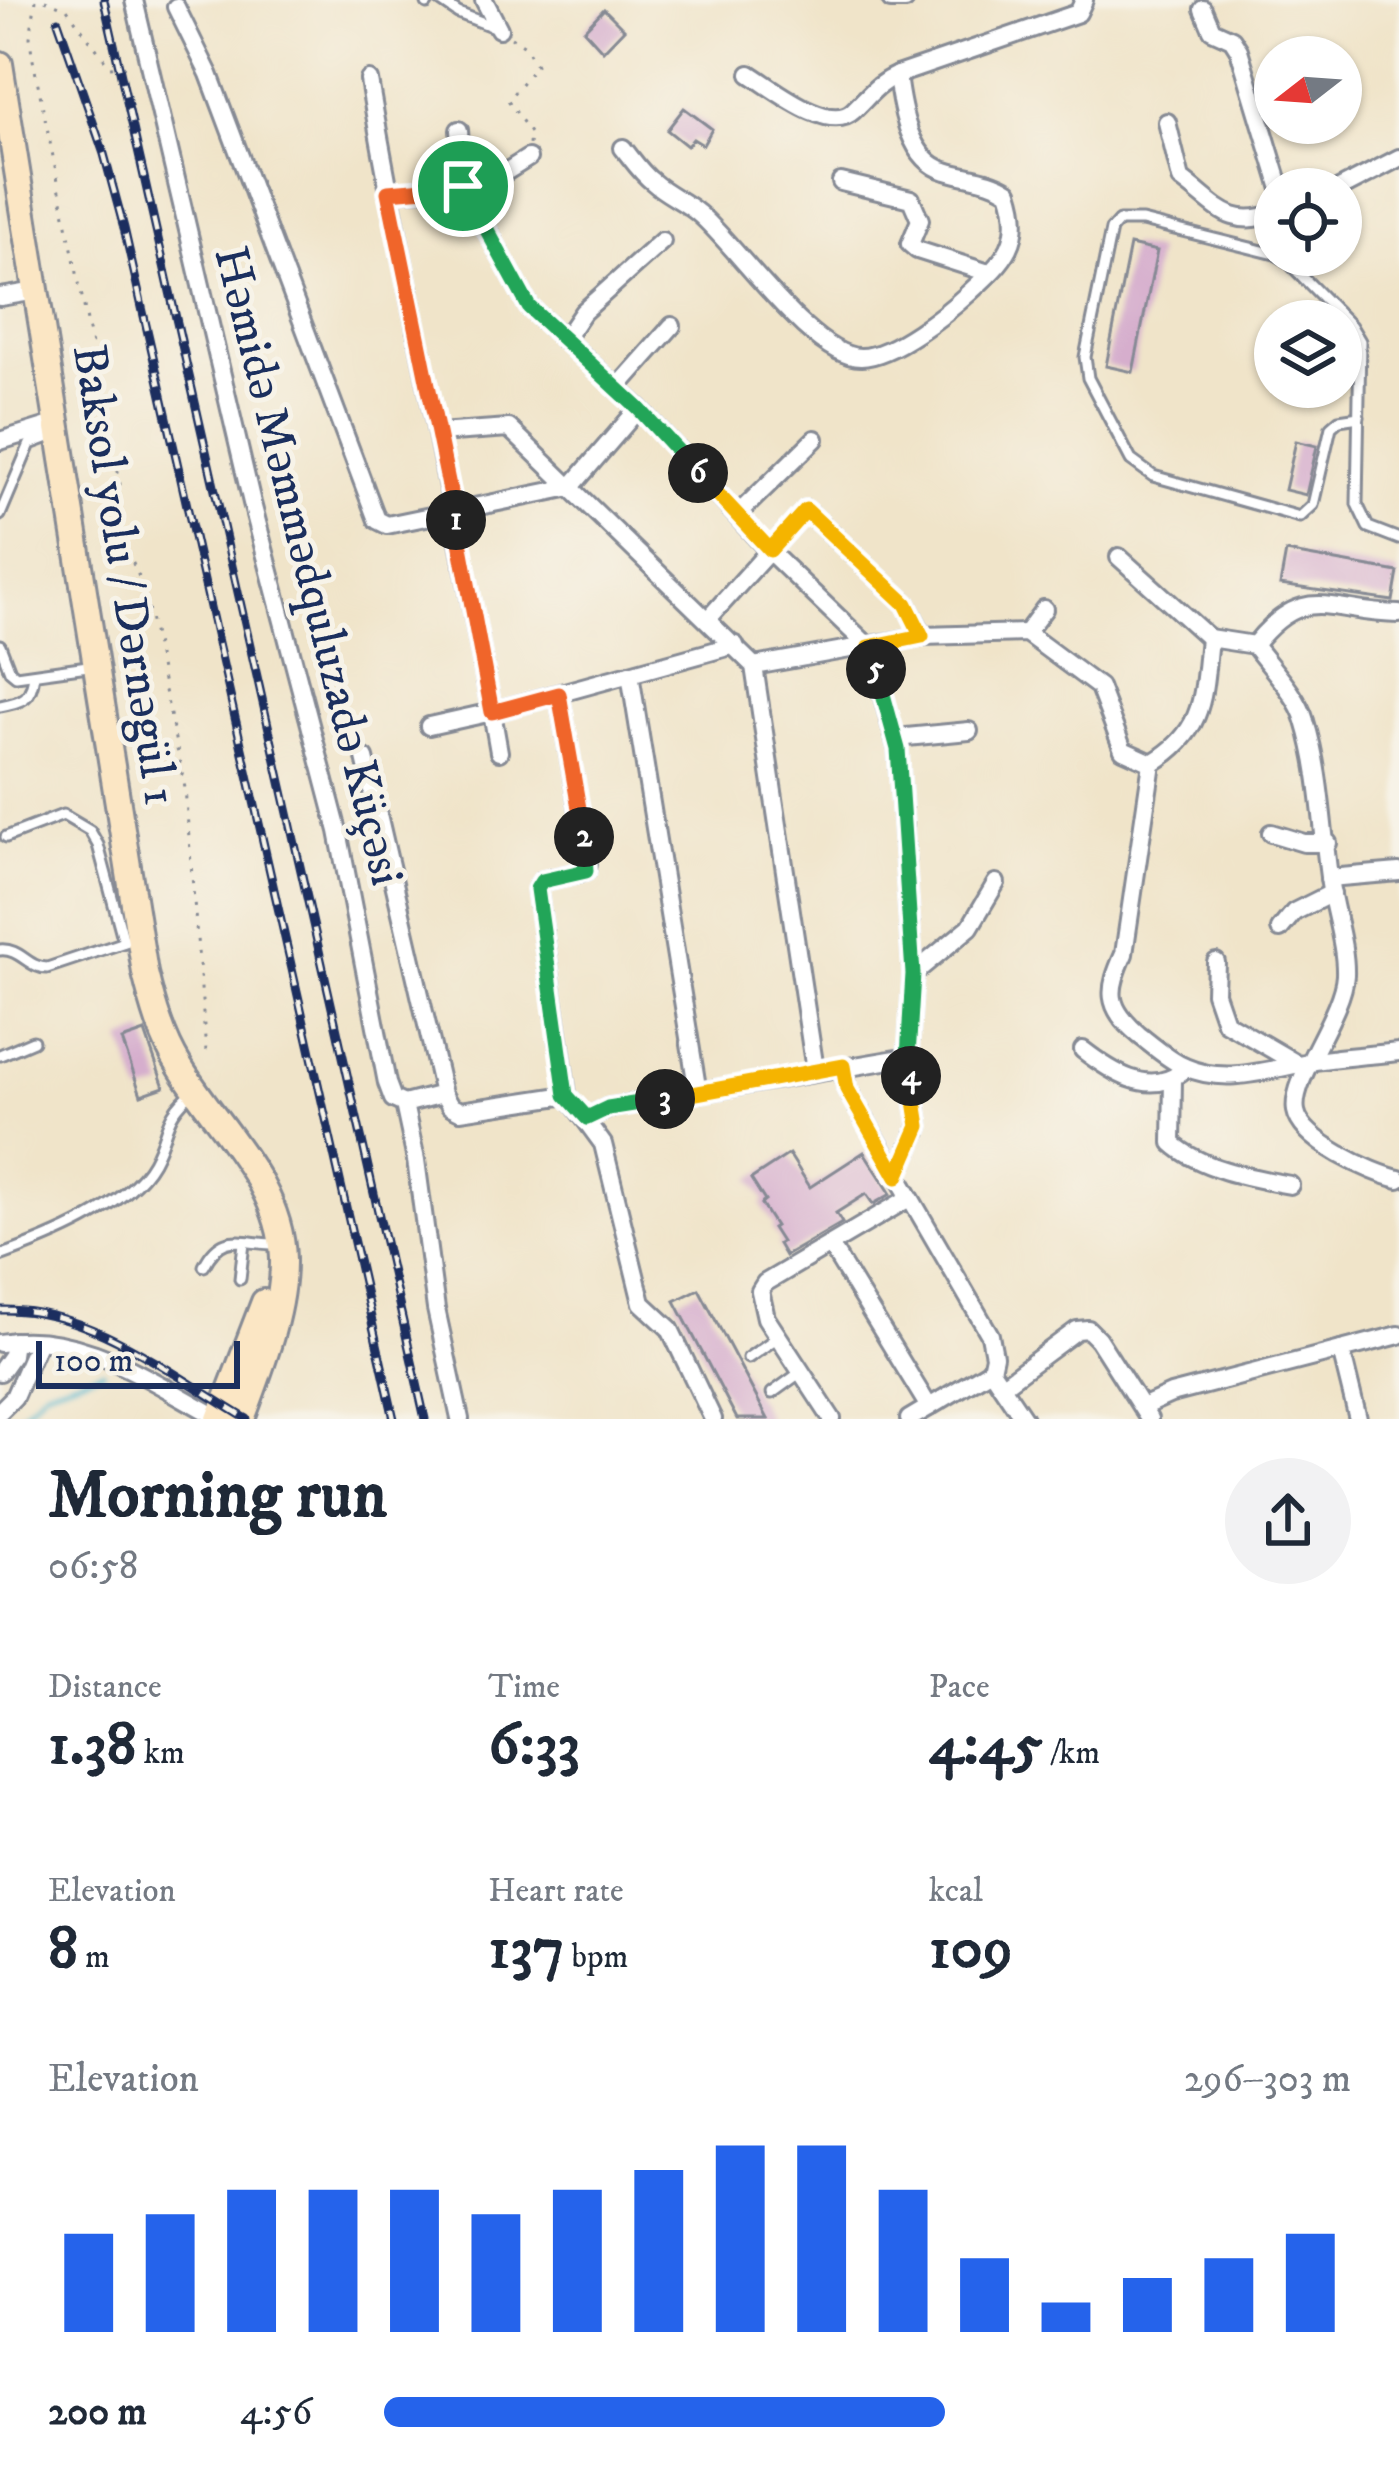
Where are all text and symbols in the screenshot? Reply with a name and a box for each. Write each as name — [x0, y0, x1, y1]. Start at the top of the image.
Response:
north arrow — [1254, 36, 1362, 144]
map controls — [1254, 36, 1362, 408]
pin — [412, 135, 514, 237]
icon: arrive — [430, 153, 496, 219]
button: locate — [1254, 168, 1362, 276]
street label: Həmidə Məmmədquluzadə Küçəsi — [200, 240, 416, 892]
button: layers — [1254, 300, 1362, 408]
street label: Baksol yolu / Dərnəgül 1 — [58, 340, 190, 810]
pin: 6 — [668, 443, 728, 503]
text: 6 — [689, 452, 707, 493]
pin: 1 — [426, 490, 486, 550]
text: 1 — [450, 499, 462, 540]
pin: 5 — [846, 639, 906, 699]
text: 5 — [868, 648, 884, 689]
pin: 2 — [554, 807, 614, 867]
text: 2 — [576, 816, 592, 857]
pin: 4 — [881, 1046, 941, 1106]
text: 4 — [902, 1055, 921, 1096]
pin: 3 — [635, 1069, 695, 1129]
text: 3 — [659, 1078, 671, 1119]
scale bar — [36, 1335, 240, 1388]
text: 100 m — [54, 1341, 133, 1382]
text: Morning run — [48, 1456, 387, 1538]
button: share — [1225, 1458, 1351, 1584]
text: 06:58 — [48, 1542, 138, 1591]
text: Distance — [48, 1667, 162, 1708]
text: Time — [488, 1667, 560, 1708]
text: Pace — [929, 1667, 990, 1708]
text: 1.38 — [48, 1708, 137, 1783]
text: 6:33 — [488, 1708, 580, 1783]
text: 4:45 — [929, 1708, 1043, 1783]
text: km — [137, 1733, 185, 1774]
text: /km — [1043, 1733, 1100, 1774]
text: Elevation — [48, 1871, 176, 1912]
text: Heart rate — [488, 1871, 624, 1912]
text: kcal — [929, 1871, 983, 1912]
text: 8 — [48, 1912, 78, 1987]
text: 137 — [488, 1912, 564, 1987]
text: 109 — [929, 1912, 1013, 1987]
text: m — [78, 1937, 110, 1978]
text: bpm — [564, 1937, 628, 1978]
text: Elevation — [48, 2055, 199, 2104]
text: 296–303 m — [1184, 2055, 1351, 2104]
text: 200 m — [48, 2388, 147, 2437]
text: 4:56 — [240, 2388, 312, 2437]

